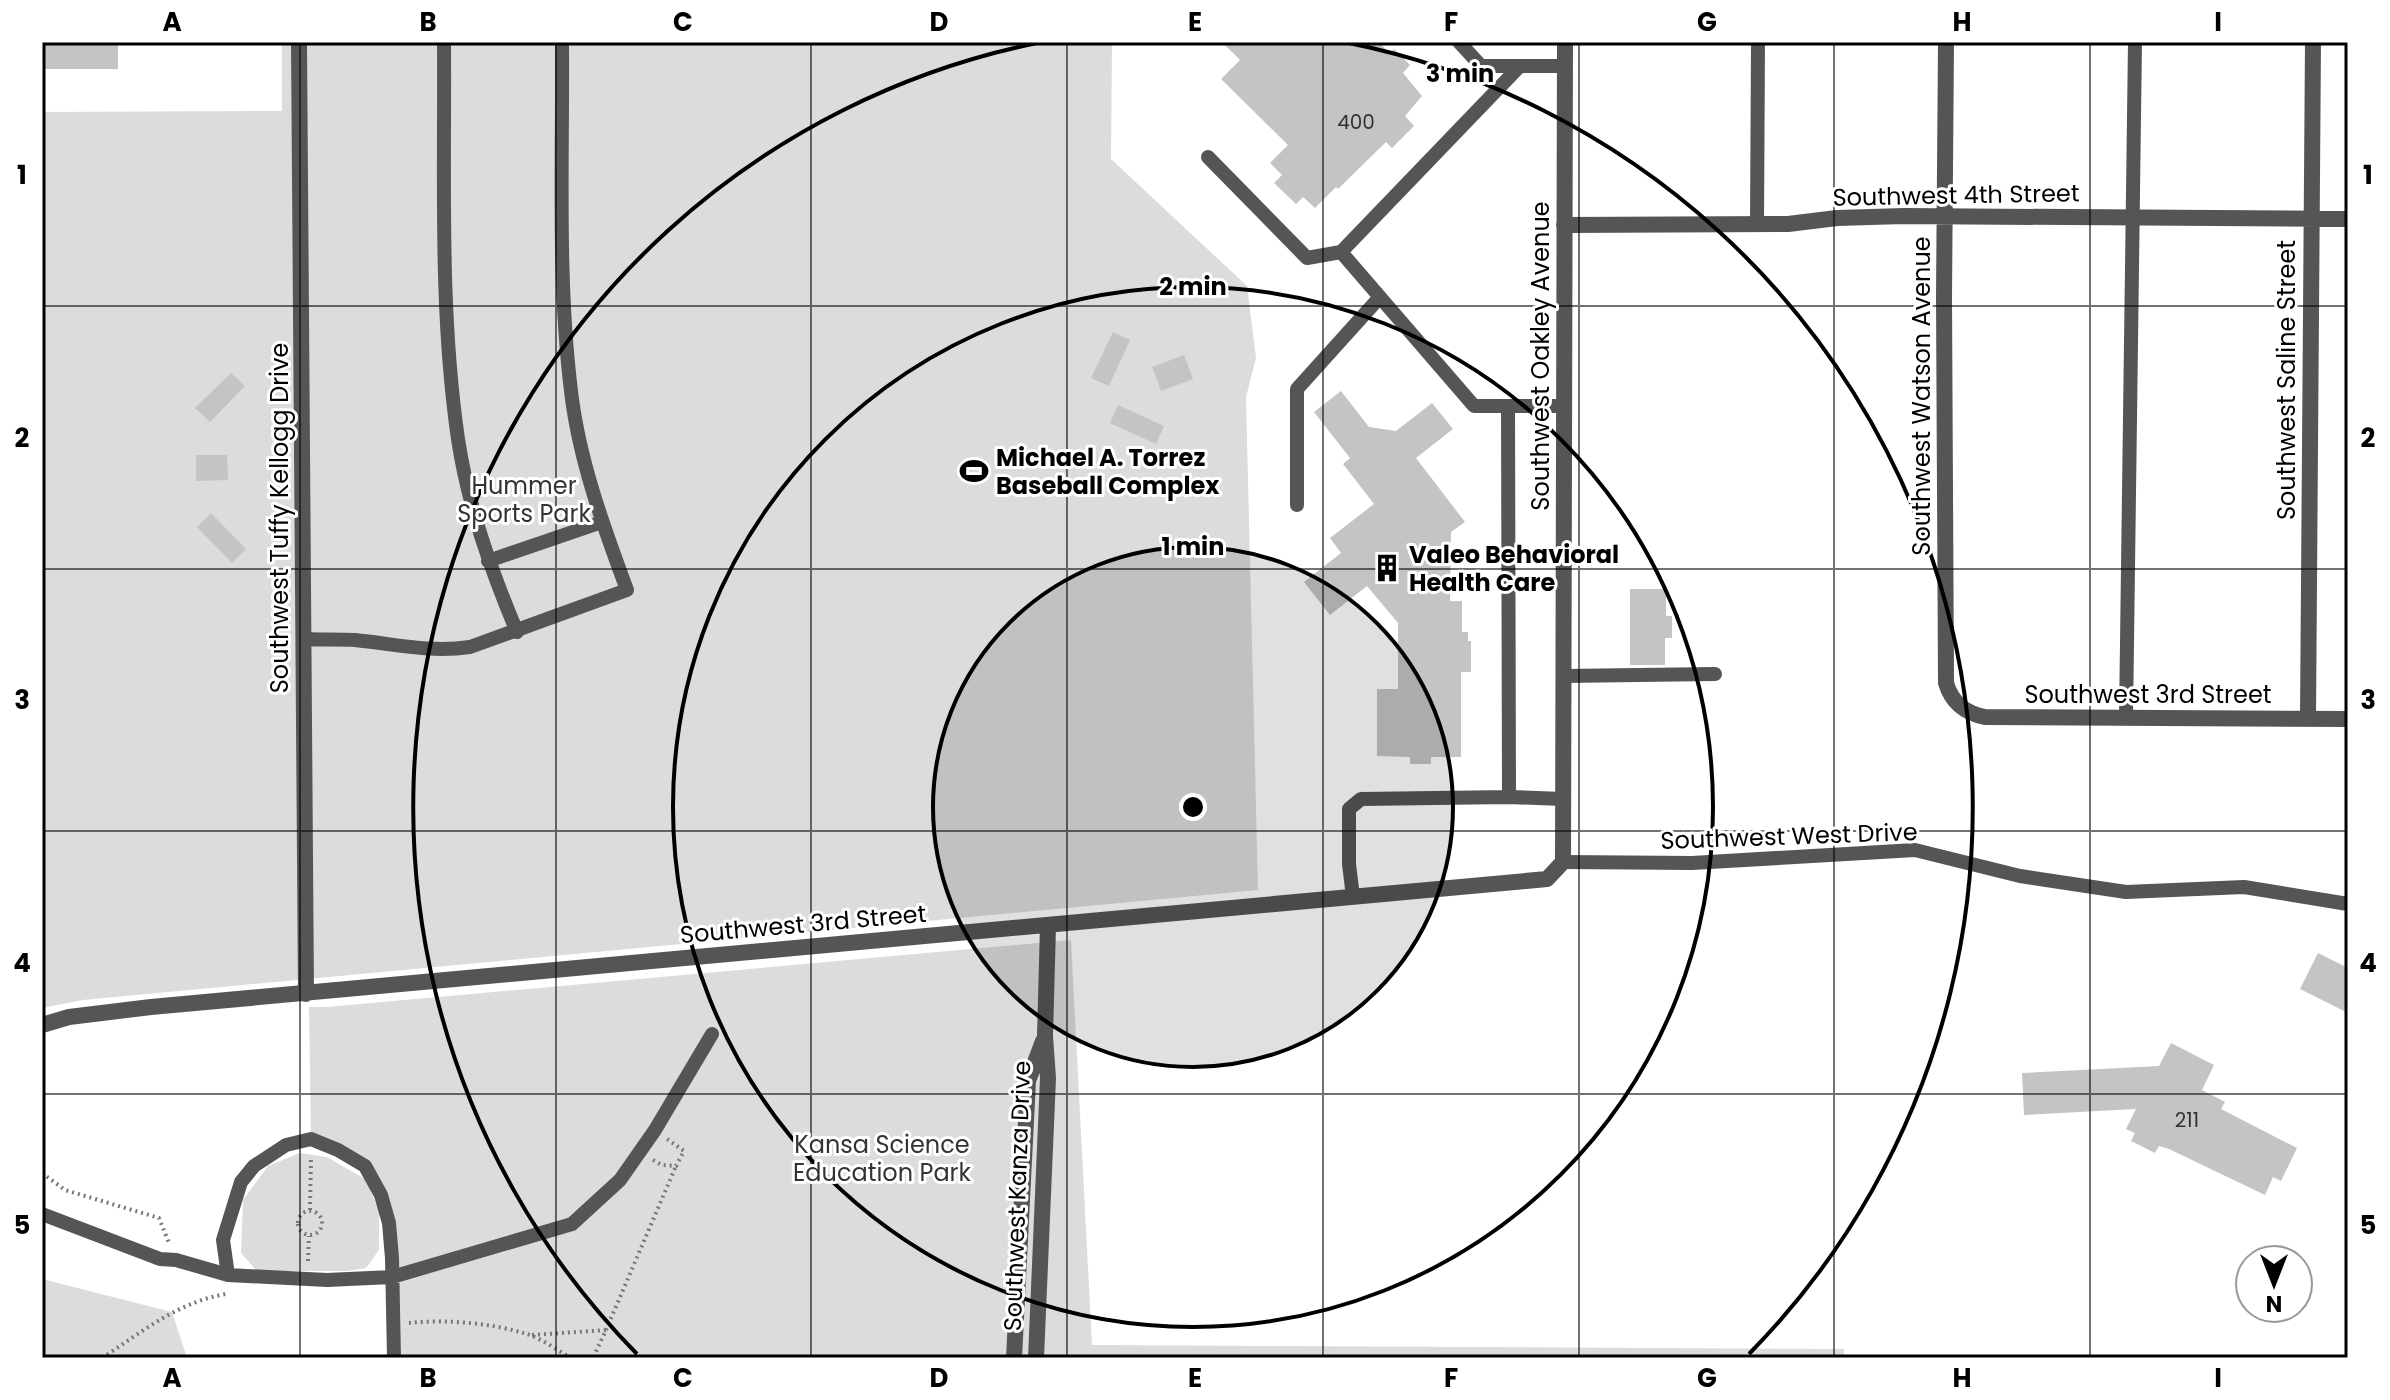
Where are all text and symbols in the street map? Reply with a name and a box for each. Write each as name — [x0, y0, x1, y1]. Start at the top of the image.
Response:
text: A — [162, 4, 182, 40]
text: B — [419, 4, 437, 40]
text: C — [673, 4, 693, 40]
text: D — [930, 4, 949, 40]
text: E — [1188, 4, 1202, 40]
text: F — [1444, 4, 1458, 40]
text: G — [1697, 4, 1717, 40]
text: H — [1952, 4, 1972, 40]
text: I — [2214, 4, 2222, 40]
text: 3 min — [1426, 57, 1494, 90]
house number: 400 — [1337, 108, 1375, 136]
text: 1 — [17, 157, 27, 193]
text: 1 — [2363, 157, 2373, 193]
street label: Southwest 4th Street — [1832, 176, 2080, 214]
street label: Southwest Oakley Avenue — [1524, 201, 1557, 511]
street label: Southwest Watson Avenue — [1905, 236, 1938, 556]
street label: Southwest Saline Street — [2270, 240, 2303, 520]
text: 2 min — [1159, 270, 1227, 303]
street label: Southwest Tuffy Kellogg Drive — [263, 343, 296, 693]
text: 2 — [15, 420, 30, 456]
text: 2 — [2361, 420, 2376, 456]
place label: Michael A. Torrez Baseball Complex — [996, 441, 1220, 502]
sports icon: Michael A. Torrez Baseball Complex — [959, 456, 989, 486]
park label: Hummer Sports Park — [457, 469, 592, 530]
text: 1 min — [1162, 530, 1224, 563]
place label: Valeo Behavioral Health Care — [1409, 538, 1619, 599]
building icon: Valeo Behavioral Health Care — [1372, 553, 1402, 583]
street label: Southwest 3rd Street — [2024, 678, 2272, 711]
text: 3 — [14, 682, 30, 718]
text: 3 — [2360, 682, 2376, 718]
centre of rings — [1179, 793, 1207, 821]
street label: Southwest West Drive — [1660, 815, 1918, 857]
street label: Southwest 3rd Street — [678, 897, 928, 951]
text: 4 — [13, 945, 31, 981]
text: 4 — [2359, 945, 2377, 981]
street label: Southwest Kanza Drive — [996, 1060, 1038, 1332]
house number: 211 — [2175, 1106, 2199, 1134]
park label: Kansa Science Education Park — [793, 1128, 972, 1189]
text: 5 — [14, 1207, 30, 1243]
text: 5 — [2360, 1207, 2376, 1243]
north arrow — [2234, 1244, 2314, 1324]
text: N — [2266, 1288, 2282, 1319]
text: A — [162, 1360, 182, 1396]
text: B — [419, 1360, 437, 1396]
text: C — [673, 1360, 693, 1396]
text: D — [930, 1360, 949, 1396]
text: E — [1188, 1360, 1202, 1396]
text: F — [1444, 1360, 1458, 1396]
text: G — [1697, 1360, 1717, 1396]
text: H — [1952, 1360, 1972, 1396]
text: I — [2214, 1360, 2222, 1396]

